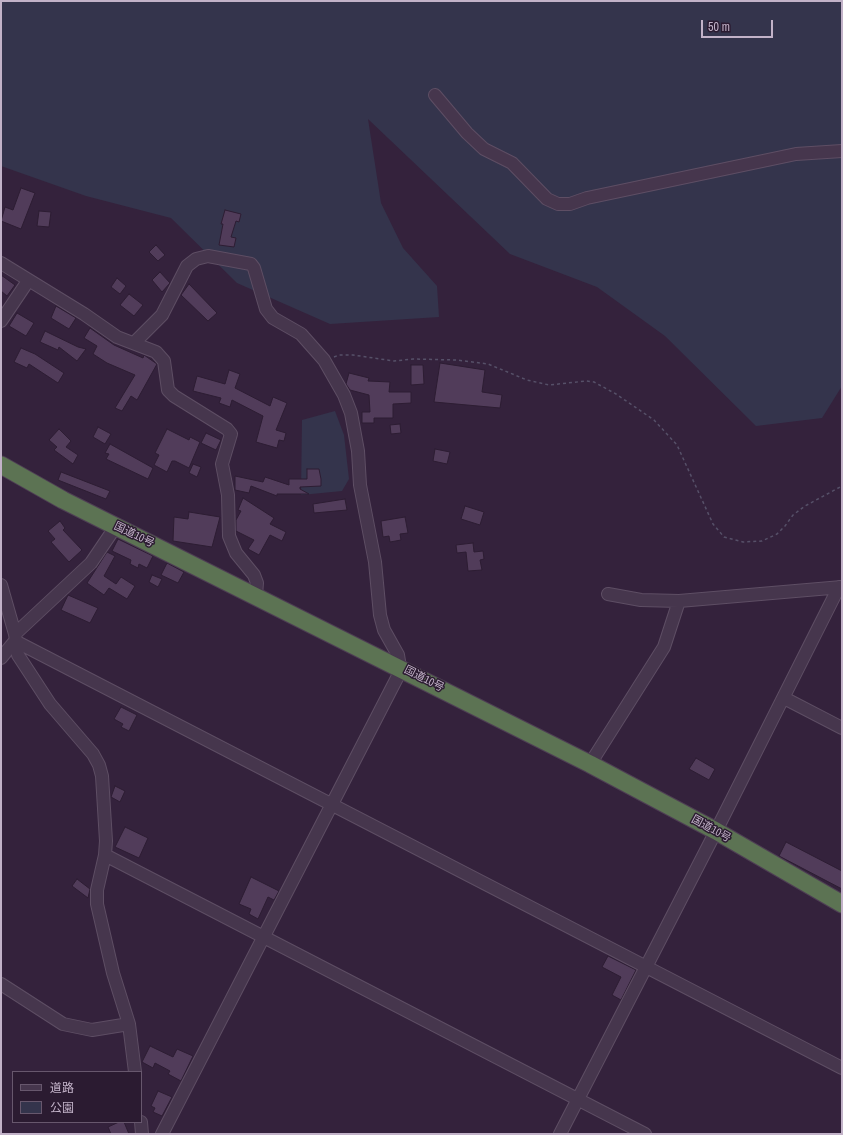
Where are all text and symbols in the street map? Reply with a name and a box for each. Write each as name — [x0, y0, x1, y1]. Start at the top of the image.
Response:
scale bar — [703, 12, 775, 38]
text: 50 m — [708, 19, 730, 35]
street label: 国道10号 — [112, 520, 156, 550]
street label: 国道10号 — [402, 663, 446, 695]
street label: 国道10号 — [689, 813, 733, 845]
legend — [12, 1071, 142, 1123]
text: 道路 — [50, 1080, 74, 1096]
text: 公園 — [50, 1100, 74, 1116]

